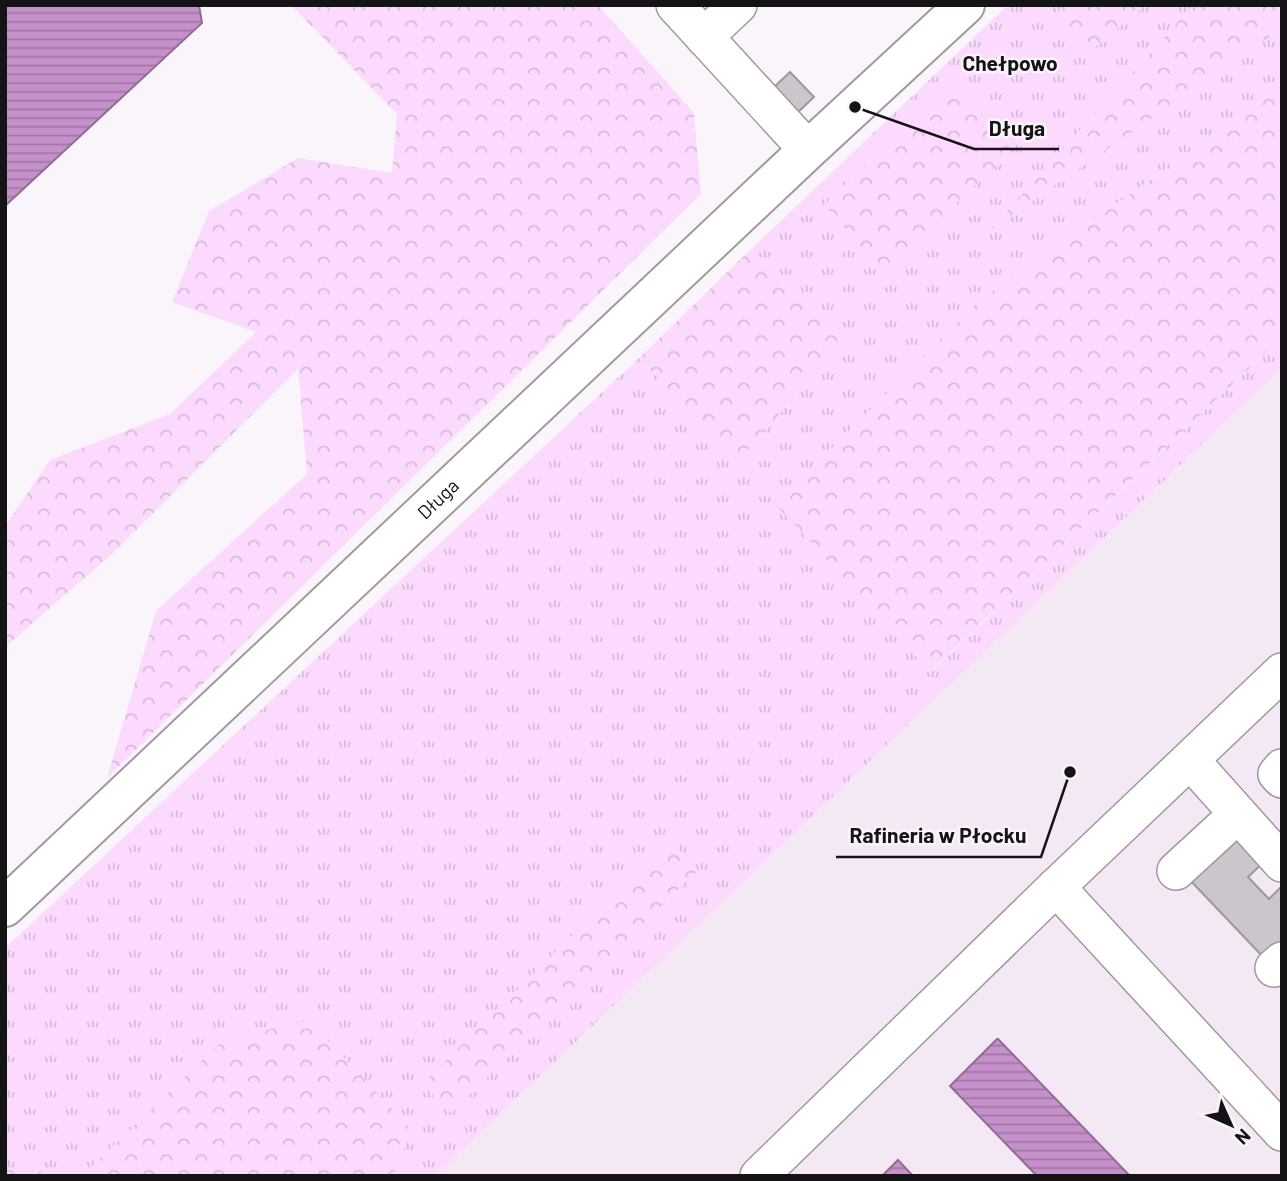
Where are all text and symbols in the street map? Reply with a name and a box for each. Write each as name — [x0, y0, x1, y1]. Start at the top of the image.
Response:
district label: Chełpowo — [962, 50, 1058, 75]
callout: Długa — [974, 107, 1059, 149]
text: Długa — [989, 115, 1045, 140]
street label: Długa — [412, 474, 463, 523]
callout: Rafineria w Płocku — [836, 815, 1041, 857]
text: Rafineria w Płocku — [850, 822, 1026, 847]
north arrow — [1196, 1090, 1266, 1160]
text: N — [1231, 1125, 1256, 1150]

